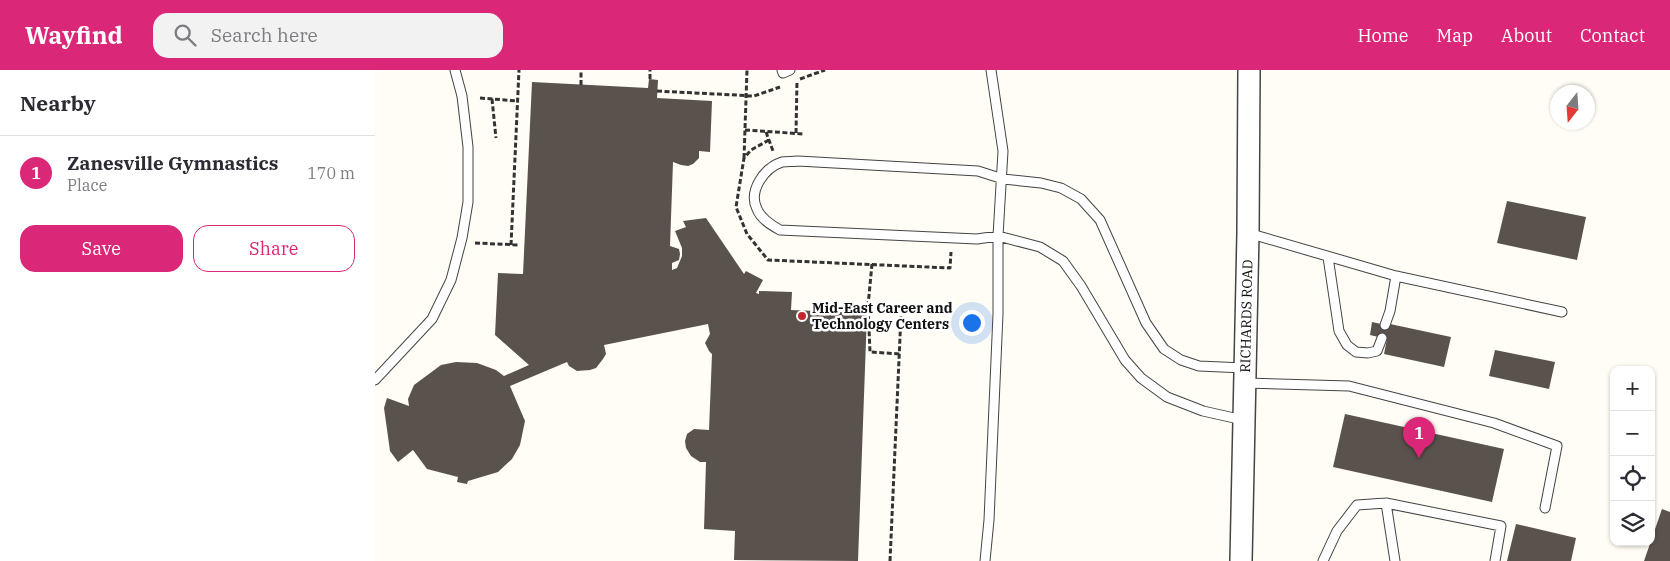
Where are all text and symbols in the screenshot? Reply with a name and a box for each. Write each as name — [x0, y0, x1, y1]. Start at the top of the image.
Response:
search box — [153, 13, 503, 58]
text: Wayfind — [25, 19, 123, 51]
icon: search — [171, 21, 199, 49]
text: Search here — [211, 23, 318, 47]
text: Home — [1357, 24, 1409, 47]
text: Map — [1437, 24, 1473, 47]
text: About — [1501, 24, 1552, 47]
text: Contact — [1580, 24, 1645, 47]
north arrow — [1550, 85, 1595, 130]
text: Nearby — [20, 89, 96, 117]
text: Zanesville Gymnastics — [67, 151, 278, 175]
text: 1 — [31, 163, 41, 183]
text: 170 m — [307, 163, 355, 183]
text: Place — [67, 175, 107, 195]
button: Save — [20, 225, 183, 272]
button: Share — [193, 225, 355, 272]
street label: RICHARDS ROAD — [1236, 259, 1256, 373]
place label: Mid-East Career and Technology Centers — [812, 299, 953, 333]
marker: Mid-East Career and Technology Centers — [796, 310, 808, 322]
your location — [959, 310, 985, 336]
map controls — [1610, 366, 1655, 546]
button: + — [1610, 366, 1655, 411]
button: − — [1610, 411, 1655, 456]
pin: 1 — [1403, 417, 1435, 458]
button: locate — [1610, 456, 1655, 501]
button: layers — [1610, 501, 1655, 546]

